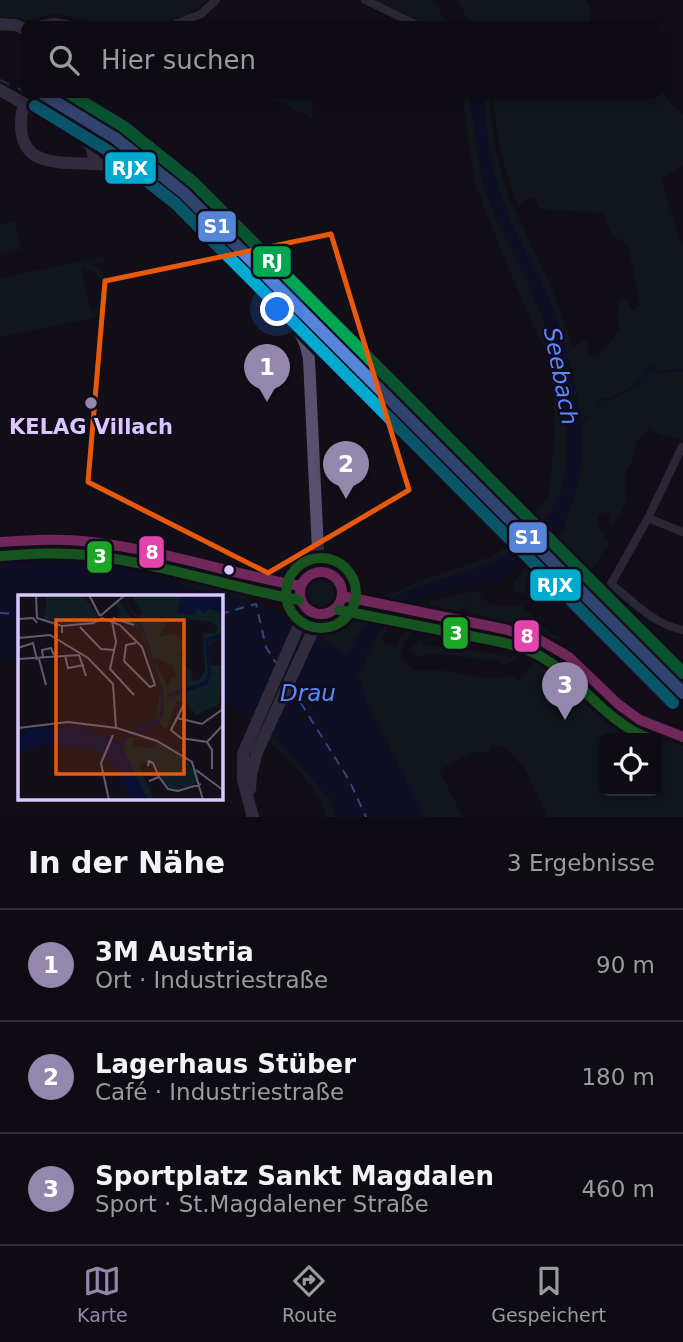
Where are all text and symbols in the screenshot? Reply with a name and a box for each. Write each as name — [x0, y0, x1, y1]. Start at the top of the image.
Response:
search box — [21, 21, 662, 98]
icon: search — [45, 41, 83, 79]
text: Hier suchen — [101, 45, 256, 75]
line badge: RJX — [104, 151, 157, 185]
text: RJX — [112, 157, 149, 179]
line badge: S1 — [197, 210, 237, 243]
text: S1 — [204, 215, 230, 237]
line badge: RJ — [252, 245, 292, 278]
text: RJ — [261, 250, 283, 272]
your location — [260, 292, 294, 326]
water label: Seebach — [539, 325, 583, 427]
pin: 1 — [244, 344, 290, 402]
marker: KELAG Villach — [83, 395, 99, 411]
place label: KELAG Villach — [9, 415, 173, 439]
pin: 2 — [323, 441, 369, 499]
line badge: S1 — [508, 521, 548, 554]
text: S1 — [515, 526, 541, 548]
line badge: 8 — [138, 535, 165, 569]
line badge: 3 — [86, 540, 113, 574]
text: 8 — [145, 541, 159, 563]
text: 3 — [93, 545, 107, 567]
unlabelled marker — [222, 563, 236, 577]
line badge: RJX — [529, 568, 582, 602]
text: RJX — [537, 574, 574, 596]
inset map — [18, 595, 222, 800]
line badge: 3 — [442, 616, 469, 650]
line badge: 8 — [513, 619, 540, 653]
text: 3 — [449, 622, 463, 644]
text: 8 — [520, 625, 534, 647]
pin: 3 — [542, 662, 588, 720]
water label: Drau — [280, 680, 336, 706]
map controls — [599, 733, 662, 796]
button: locate — [599, 733, 662, 796]
text: In der Nähe — [28, 845, 225, 880]
text: 3 Ergebnisse — [507, 850, 655, 876]
text: 3M Austria — [95, 937, 254, 967]
text: 1 — [43, 952, 59, 978]
text: 90 m — [596, 952, 655, 978]
text: Ort · Industriestraße — [95, 967, 328, 993]
text: Lagerhaus Stüber — [95, 1049, 356, 1079]
text: 2 — [43, 1064, 59, 1090]
text: 180 m — [581, 1064, 655, 1090]
text: Café · Industriestraße — [95, 1079, 344, 1105]
text: Sportplatz Sankt Magdalen — [95, 1161, 494, 1191]
text: 3 — [43, 1176, 59, 1202]
text: 460 m — [581, 1176, 655, 1202]
text: Sport · St.Magdalener Straße — [95, 1191, 429, 1217]
tab: Karte — [77, 1262, 128, 1326]
tab: Route — [282, 1262, 337, 1326]
tab: Gespeichert — [491, 1262, 606, 1326]

